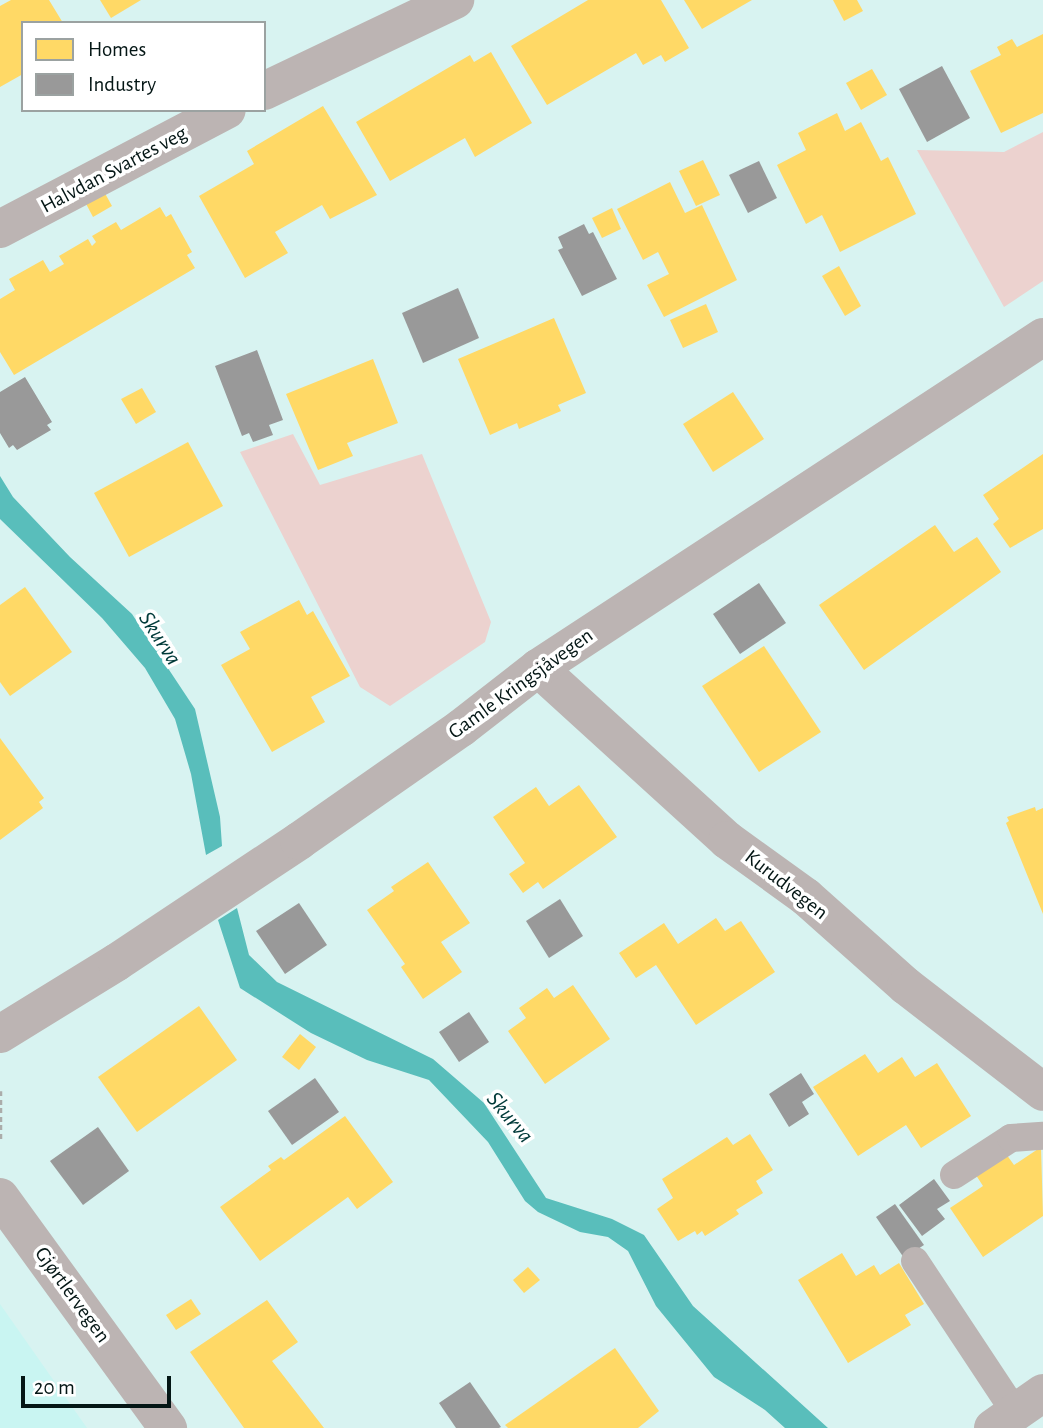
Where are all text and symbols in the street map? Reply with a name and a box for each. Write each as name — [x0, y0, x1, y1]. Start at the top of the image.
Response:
legend — [21, 21, 266, 112]
text: Homes — [88, 39, 146, 60]
text: Industry — [88, 74, 156, 95]
street label: Halvdan Svartes veg — [37, 121, 191, 219]
water label: Skurva — [131, 607, 187, 671]
street label: Gamle Kringsjåvegen — [444, 623, 598, 745]
street label: Kurudvegen — [739, 845, 833, 925]
water label: Skurva — [480, 1087, 538, 1149]
street label: Gjørtlervegen — [29, 1242, 115, 1348]
scale bar — [24, 1362, 175, 1406]
text: 20 m — [34, 1377, 75, 1398]

